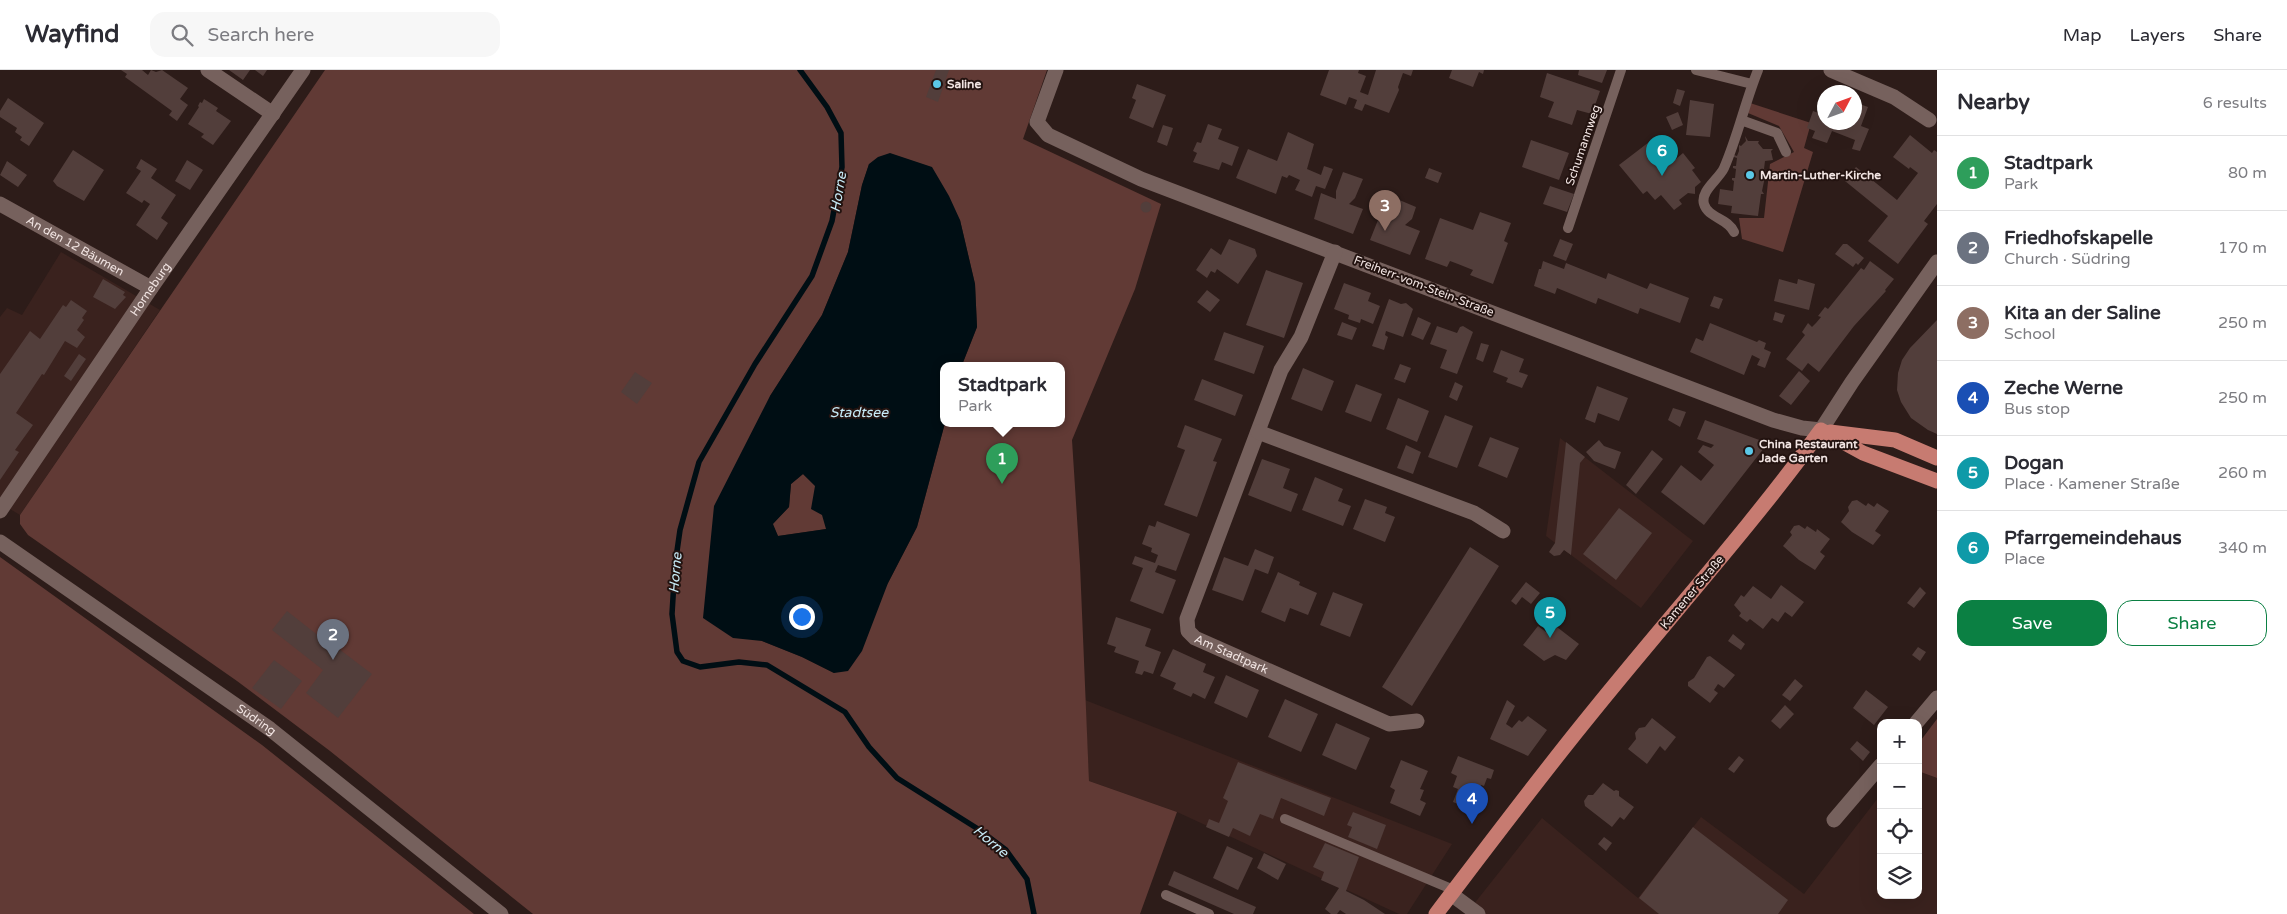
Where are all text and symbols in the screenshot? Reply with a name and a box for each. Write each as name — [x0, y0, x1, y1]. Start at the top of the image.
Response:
search box — [150, 12, 500, 57]
text: Wayfind — [25, 20, 120, 49]
icon: search — [168, 21, 196, 49]
text: Search here — [208, 24, 314, 46]
text: Map — [2063, 24, 2102, 46]
text: Layers — [2130, 24, 2185, 46]
text: Share — [2213, 24, 2262, 46]
place label: Saline — [947, 77, 981, 91]
marker: Saline — [931, 78, 943, 90]
north arrow — [1817, 85, 1862, 130]
text: Nearby — [1957, 90, 2030, 115]
text: 6 results — [2203, 93, 2267, 113]
street label: Schumannweg — [1563, 103, 1603, 187]
pin: 6 — [1646, 135, 1678, 176]
text: Stadtpark — [2004, 152, 2093, 174]
text: 1 — [1968, 163, 1978, 183]
text: 80 m — [2228, 163, 2267, 183]
place label: Martin-Luther-Kirche — [1760, 168, 1881, 182]
marker: Martin-Luther-Kirche — [1744, 169, 1756, 181]
water label: Horne — [827, 170, 851, 214]
text: Park — [2004, 174, 2038, 194]
pin: 3 — [1369, 190, 1401, 231]
street label: An den 12 Bäumen — [24, 213, 127, 279]
text: Friedhofskapelle — [2004, 227, 2153, 249]
text: 2 — [1968, 238, 1978, 258]
text: 170 m — [2218, 238, 2267, 258]
text: Church · Südring — [2004, 249, 2131, 269]
street label: Freiherr-vom-Stein-Straße — [1352, 253, 1496, 319]
street label: Horneburg — [127, 260, 174, 319]
text: Kita an der Saline — [2004, 302, 2161, 324]
text: 3 — [1968, 313, 1978, 333]
text: 250 m — [2218, 313, 2267, 333]
text: School — [2004, 324, 2056, 344]
popup — [940, 362, 1065, 427]
text: Stadtpark — [958, 374, 1047, 396]
text: Zeche Werne — [2004, 377, 2123, 399]
text: 4 — [1968, 388, 1978, 408]
text: 250 m — [2218, 388, 2267, 408]
text: Park — [958, 396, 992, 416]
text: Bus stop — [2004, 399, 2070, 419]
water label: Stadtsee — [830, 404, 889, 421]
place label: China Restaurant Jade Garten — [1758, 437, 1858, 465]
pin: 1 — [986, 443, 1018, 484]
marker: China Restaurant Jade Garten — [1743, 445, 1755, 457]
text: Dogan — [2004, 452, 2064, 474]
text: 5 — [1968, 463, 1978, 483]
text: 260 m — [2218, 463, 2267, 483]
text: Place · Kamener Straße — [2004, 474, 2180, 494]
text: Pfarrgemeindehaus — [2004, 527, 2182, 549]
text: 6 — [1968, 538, 1978, 558]
text: 340 m — [2218, 538, 2267, 558]
text: Place — [2004, 549, 2045, 569]
water label: Horne — [665, 551, 686, 594]
street label: Kamener Straße — [1657, 552, 1727, 632]
pin: 5 — [1534, 597, 1566, 638]
button: Save — [1957, 600, 2107, 646]
button: Share — [2117, 600, 2267, 646]
your location — [789, 604, 815, 630]
pin: 2 — [317, 619, 349, 660]
street label: Am Stadtpark — [1192, 632, 1271, 677]
street label: Südring — [234, 701, 279, 738]
map controls — [1877, 719, 1922, 899]
button: + — [1877, 719, 1922, 764]
button: − — [1877, 764, 1922, 809]
pin: 4 — [1456, 783, 1488, 824]
button: locate — [1877, 809, 1922, 854]
water label: Horne — [970, 822, 1013, 862]
button: layers — [1877, 854, 1922, 899]

